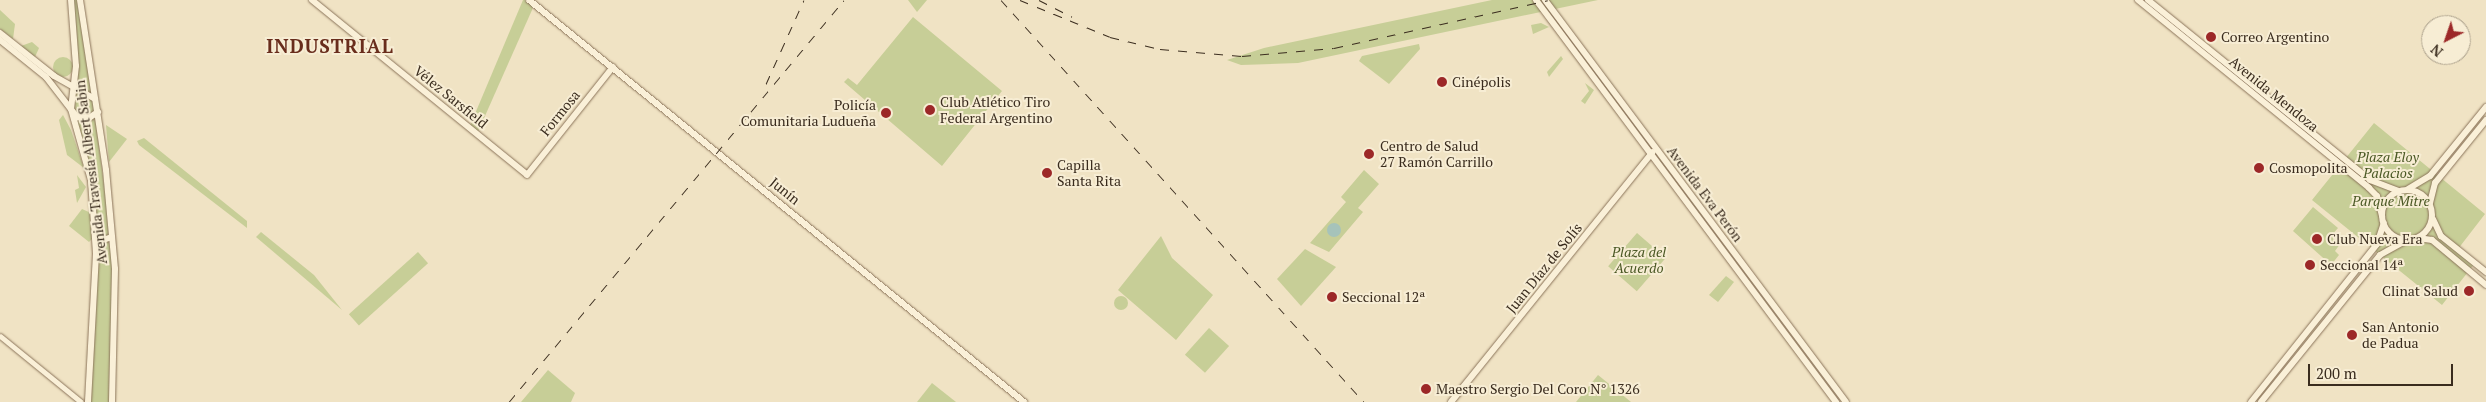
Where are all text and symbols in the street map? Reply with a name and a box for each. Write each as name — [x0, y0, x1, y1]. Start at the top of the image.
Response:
north arrow — [2421, 15, 2471, 65]
place label: Correo Argentino — [2221, 29, 2329, 45]
marker: Correo Argentino — [2205, 31, 2217, 43]
district label: INDUSTRIAL — [265, 35, 395, 57]
text: N — [2426, 40, 2447, 62]
street label: Avenida Mendoza — [2226, 53, 2322, 135]
street label: Vélez Sarsfield — [411, 62, 491, 132]
place label: Cinépolis — [1452, 74, 1511, 90]
marker: Cinépolis — [1436, 76, 1448, 88]
street label: Avenida Travesía Albert Sabin — [71, 79, 111, 265]
street label: Formosa — [537, 87, 583, 139]
place label: Club Atlético Tiro Federal Argentino — [940, 94, 1053, 126]
place label: Policía Comunitaria Ludueña — [741, 97, 876, 130]
marker: Club Atlético Tiro Federal Argentino — [924, 104, 936, 116]
marker: Policía Comunitaria Ludueña — [880, 107, 892, 119]
place label: Centro de Salud 27 Ramón Carrillo — [1380, 138, 1493, 170]
street label: Avenida Eva Perón — [1664, 143, 1746, 245]
marker: Centro de Salud 27 Ramón Carrillo — [1362, 147, 1376, 161]
park label: Plaza Eloy Palacios — [2357, 149, 2419, 182]
place label: Capilla Santa Rita — [1057, 157, 1121, 190]
place label: Cosmopolita — [2269, 160, 2348, 176]
marker: Cosmopolita — [2253, 162, 2265, 174]
marker: Capilla Santa Rita — [1041, 167, 1053, 179]
street label: Junín — [767, 174, 803, 208]
park label: Parque Mitre — [2352, 193, 2430, 209]
street label: Juan Díaz de Solís — [1503, 220, 1585, 316]
place label: Club Nueva Era — [2327, 231, 2423, 247]
marker: Club Nueva Era — [2311, 233, 2323, 245]
park label: Plaza del Acuerdo — [1612, 244, 1666, 276]
place label: Seccional 14ª — [2320, 257, 2403, 273]
marker: Seccional 14ª — [2304, 259, 2316, 271]
place label: Clinat Salud — [2382, 283, 2458, 299]
marker: Clinat Salud — [2462, 284, 2476, 298]
place label: Seccional 12ª — [1342, 289, 1425, 305]
marker: Seccional 12ª — [1326, 291, 1338, 303]
place label: San Antonio de Padua — [2362, 319, 2439, 352]
marker: San Antonio de Padua — [2346, 329, 2358, 341]
scale bar — [2311, 354, 2456, 386]
text: 200 m — [2316, 363, 2357, 383]
place label: Maestro Sergio Del Coro N° 1326 — [1436, 381, 1640, 397]
marker: Maestro Sergio Del Coro N° 1326 — [1420, 383, 1432, 395]

